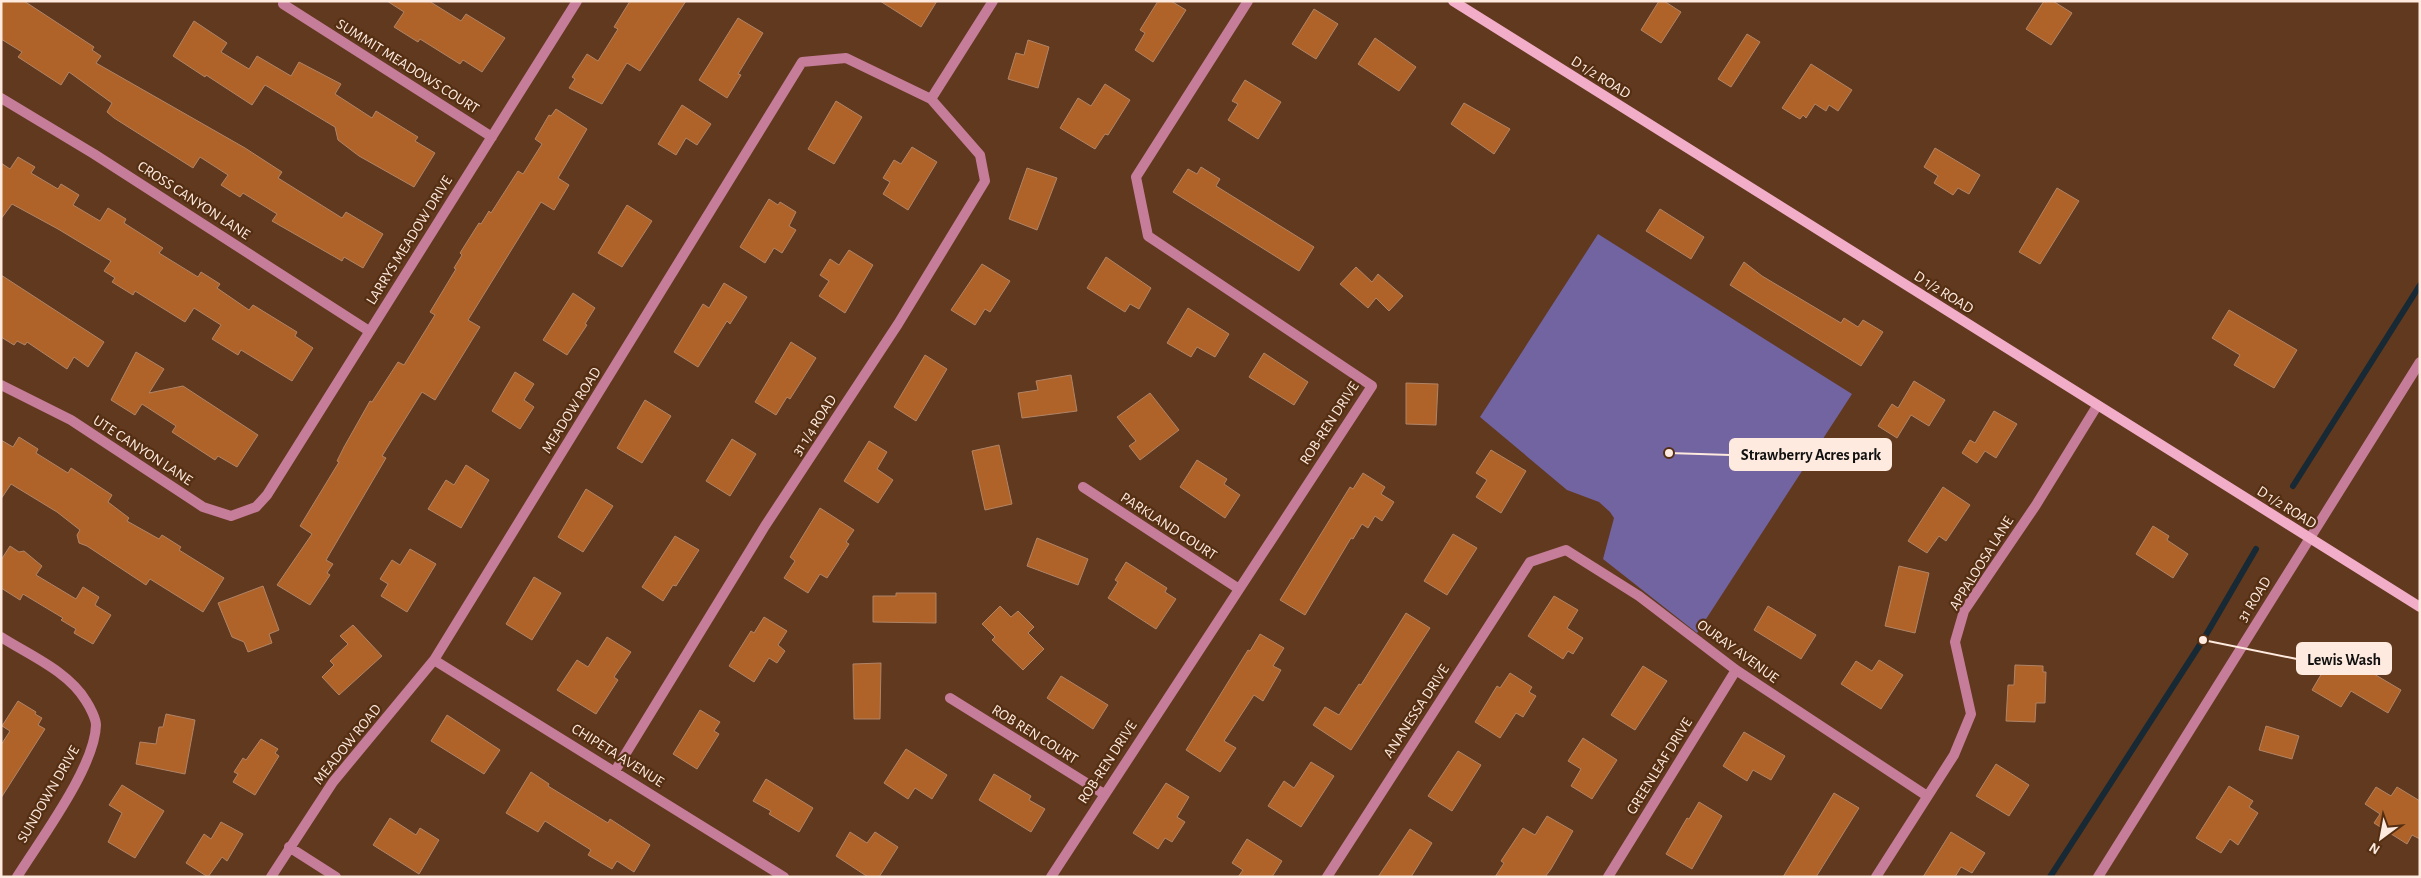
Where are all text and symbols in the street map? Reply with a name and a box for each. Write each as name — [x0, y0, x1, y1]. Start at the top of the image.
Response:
street label: SUMMIT MEADOWS COURT — [334, 16, 482, 117]
street label: D 1/2 ROAD — [1568, 53, 1633, 102]
street label: CROSS CANYON LANE — [135, 158, 253, 242]
street label: LARRYS MEADOW DRIVE — [364, 173, 455, 307]
street label: D 1/2 ROAD — [1911, 268, 1976, 317]
street label: MEADOW ROAD — [539, 364, 604, 456]
street label: ROB-REN DRIVE — [1297, 379, 1362, 467]
street label: 31 1/4 ROAD — [789, 392, 840, 458]
street label: UTE CANYON LANE — [90, 413, 195, 488]
callout: Strawberry Acres park — [1730, 439, 1891, 470]
text: Strawberry Acres park — [1741, 447, 1881, 464]
street label: D 1/2 ROAD — [2254, 483, 2319, 532]
street label: PARKLAND COURT — [1118, 490, 1220, 563]
street label: APPALOOSA LANE — [1947, 514, 2016, 613]
street label: 31 ROAD — [2235, 574, 2274, 624]
street label: OURAY AVENUE — [1694, 617, 1781, 686]
callout: Lewis Wash — [2297, 643, 2391, 674]
text: Lewis Wash — [2307, 652, 2381, 668]
street label: ANANESSA DRIVE — [1381, 662, 1452, 761]
street label: MEADOW ROAD — [311, 701, 384, 787]
street label: ROB REN COURT — [989, 702, 1081, 767]
street label: GREENLEAF DRIVE — [1624, 715, 1695, 817]
street label: ROB-REN DRIVE — [1075, 718, 1140, 806]
street label: CHIPETA AVENUE — [569, 721, 667, 790]
street label: SUNDOWN DRIVE — [15, 743, 82, 845]
north arrow — [2356, 813, 2406, 863]
text: N — [2367, 840, 2382, 857]

